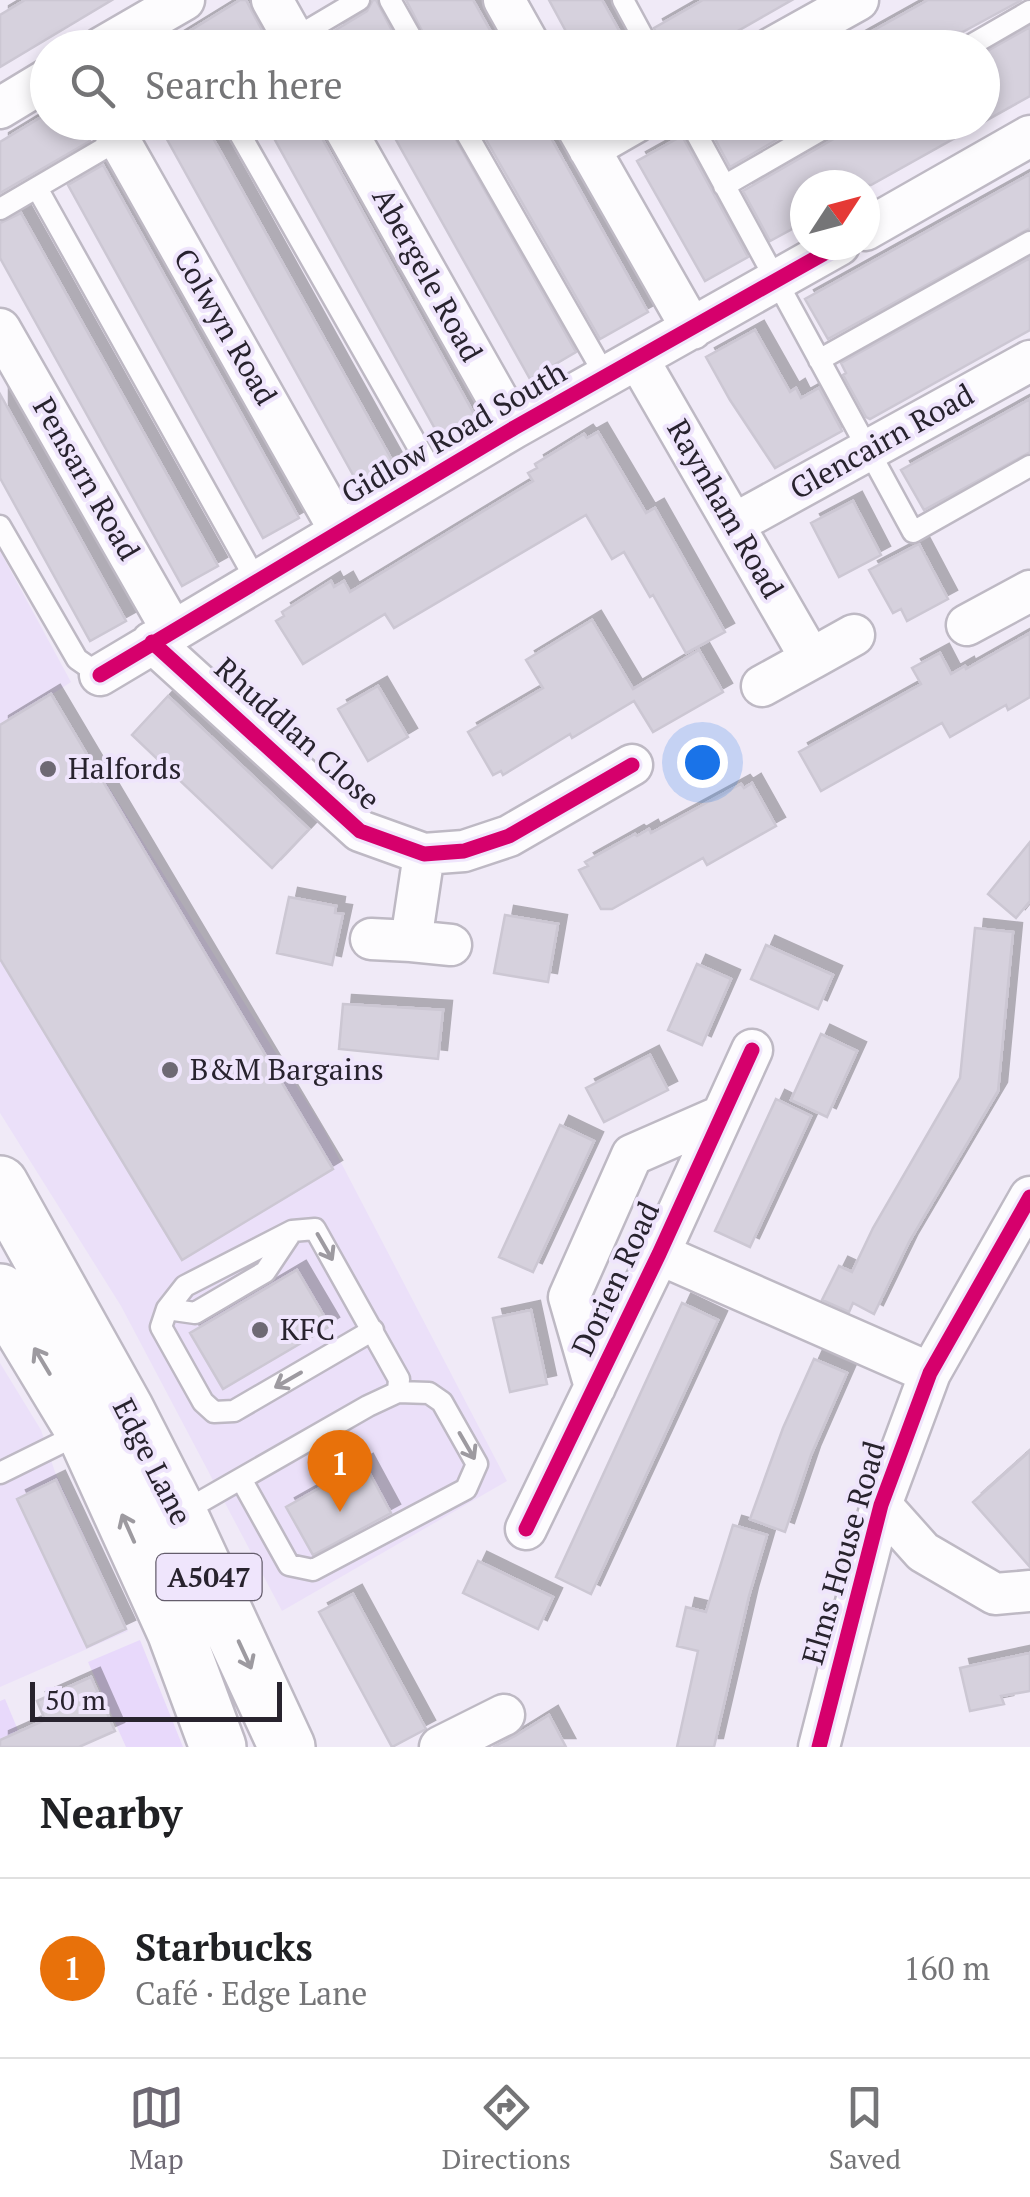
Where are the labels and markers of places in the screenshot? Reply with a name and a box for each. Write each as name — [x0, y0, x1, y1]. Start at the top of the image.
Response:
place label: Halfords — [68, 748, 182, 788]
marker: Halfords — [37, 758, 59, 780]
place label: B&M Bargains — [190, 1049, 384, 1089]
marker: B&M Bargains — [159, 1059, 181, 1081]
place label: KFC — [280, 1309, 335, 1349]
marker: KFC — [249, 1319, 271, 1341]
pin: 1 — [308, 1430, 372, 1512]

